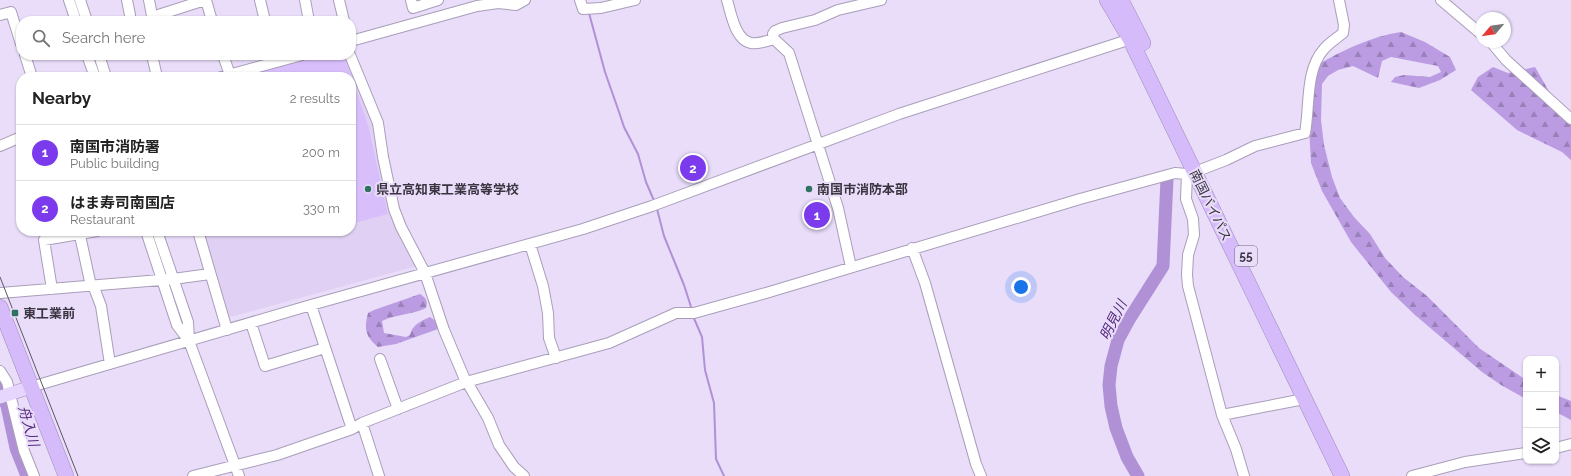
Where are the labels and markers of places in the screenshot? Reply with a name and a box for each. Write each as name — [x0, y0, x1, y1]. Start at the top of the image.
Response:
pin: 2 — [680, 153, 706, 183]
place label: 県立高知東工業高等学校 — [376, 182, 519, 197]
place label: 南国市消防本部 — [817, 182, 908, 197]
marker: 県立高知東工業高等学校 — [363, 184, 373, 194]
marker: 南国市消防本部 — [804, 184, 814, 194]
pin: 1 — [804, 200, 830, 230]
place label: 東工業前 — [23, 306, 75, 321]
marker: 東工業前 — [10, 308, 20, 318]

